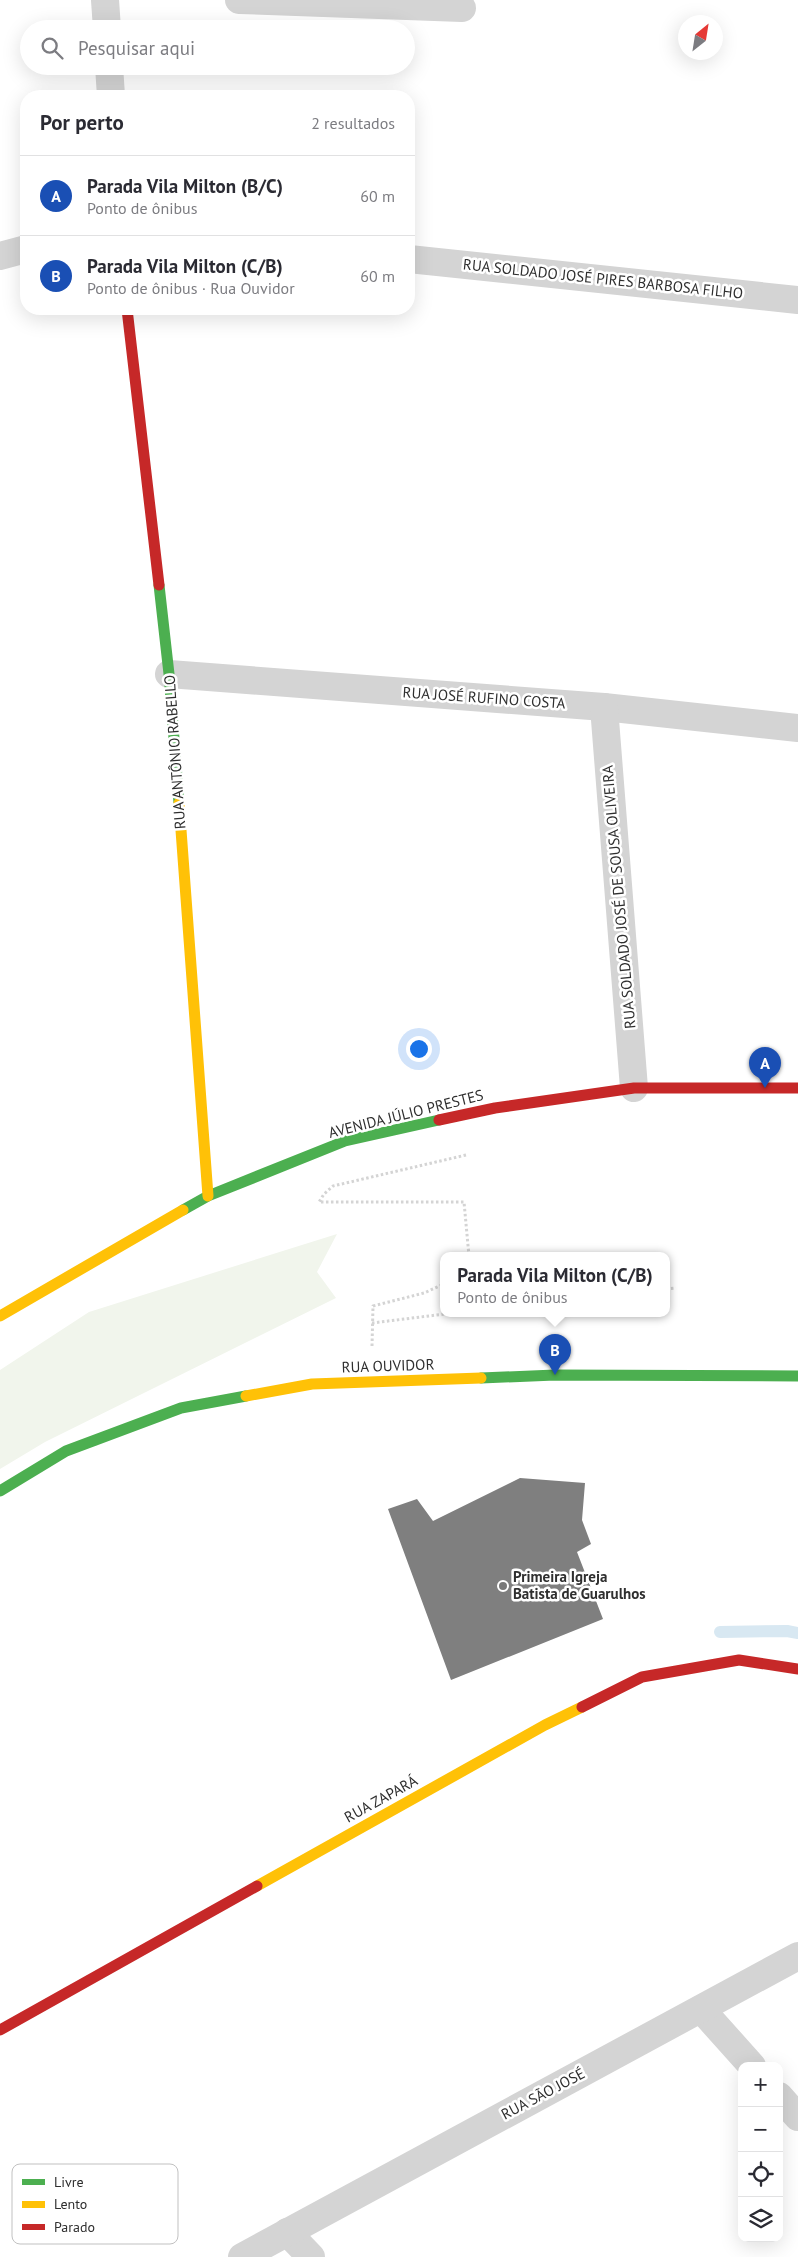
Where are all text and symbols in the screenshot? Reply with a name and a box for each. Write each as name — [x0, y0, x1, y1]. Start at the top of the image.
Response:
north arrow — [678, 15, 723, 60]
search box — [20, 20, 415, 75]
icon: search — [38, 34, 66, 62]
text: Pesquisar aqui — [78, 36, 195, 60]
text: Por perto — [40, 109, 124, 136]
text: 2 resultados — [311, 113, 395, 133]
text: Parada Vila Milton (B/C) — [87, 174, 283, 198]
text: A — [51, 186, 61, 206]
text: 60 m — [360, 186, 395, 206]
text: Ponto de ônibus — [87, 198, 197, 218]
text: Parada Vila Milton (C/B) — [87, 254, 283, 278]
street label: RUA SOLDADO JOSÉ PIRES BARBOSA FILHO — [462, 254, 744, 303]
text: B — [51, 266, 61, 286]
text: 60 m — [360, 266, 395, 286]
text: Ponto de ônibus · Rua Ouvidor — [87, 278, 295, 298]
street label: RUA ANTÔNIO RABELLO — [160, 674, 189, 830]
street label: RUA JOSÉ RUFINO COSTA — [402, 682, 566, 713]
street label: RUA SOLDADO JOSÉ DE SOUSA OLIVEIRA — [597, 764, 639, 1030]
your location — [406, 1036, 432, 1062]
pin: A — [749, 1047, 781, 1088]
street label: AVENIDA JÚLIO PRESTES — [326, 1085, 485, 1142]
popup — [440, 1252, 670, 1317]
text: Parada Vila Milton (C/B) — [457, 1263, 653, 1287]
text: Ponto de ônibus — [457, 1287, 568, 1307]
pin: B — [539, 1334, 571, 1375]
street label: RUA OUVIDOR — [341, 1354, 435, 1377]
place label: Primeira Igreja Batista de Guarulhos — [513, 1567, 646, 1603]
marker: Primeira Igreja Batista de Guarulhos — [497, 1580, 509, 1592]
street label: RUA ZAPARÁ — [341, 1771, 421, 1826]
map controls — [738, 2062, 783, 2242]
button: + — [738, 2062, 783, 2107]
street label: RUA SÃO JOSÉ — [498, 2064, 588, 2124]
button: − — [738, 2107, 783, 2152]
button: locate — [738, 2152, 783, 2197]
legend — [12, 2164, 178, 2244]
text: Livre — [54, 2173, 84, 2191]
text: Lento — [54, 2195, 87, 2213]
button: layers — [738, 2197, 783, 2242]
text: Parado — [54, 2218, 95, 2236]

